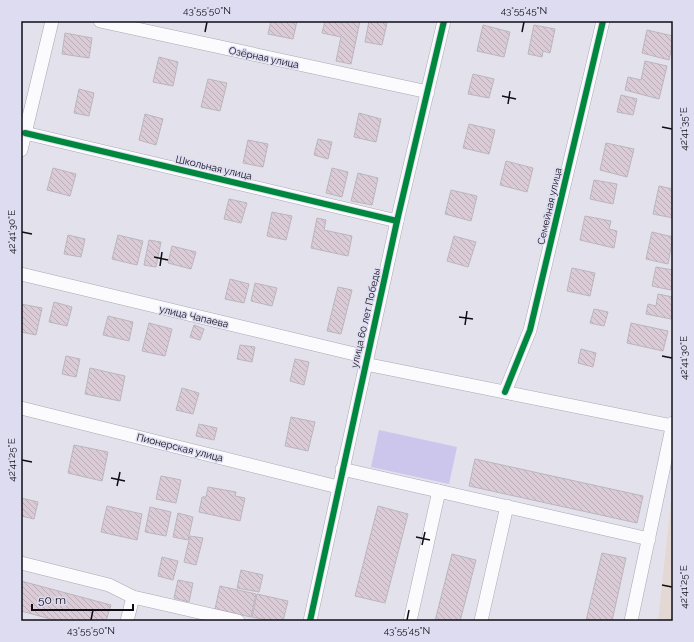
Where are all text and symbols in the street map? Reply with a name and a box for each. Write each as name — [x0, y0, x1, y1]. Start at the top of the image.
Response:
text: 43°55'50"N — [183, 5, 231, 16]
text: 43°55'45"N — [501, 5, 547, 16]
street label: Озёрная улица — [228, 45, 300, 70]
text: 42°41'35"E — [678, 107, 689, 151]
street label: Школьная улица — [175, 153, 253, 182]
street label: Семейная улица — [535, 167, 564, 246]
text: 42°41'30"E — [6, 210, 17, 254]
street label: улица 60 лет Победы — [349, 267, 382, 369]
street label: улица Чапаева — [158, 303, 229, 330]
text: 42°41'30"E — [678, 336, 689, 380]
street label: Пионерская улица — [135, 431, 224, 464]
text: 42°41'25"E — [6, 438, 17, 482]
text: 42°41'25"E — [678, 565, 689, 609]
scale bar — [32, 586, 133, 612]
text: 50 m — [38, 593, 66, 607]
text: 43°55'50"N — [67, 625, 115, 636]
text: 43°55'45"N — [384, 625, 430, 636]

